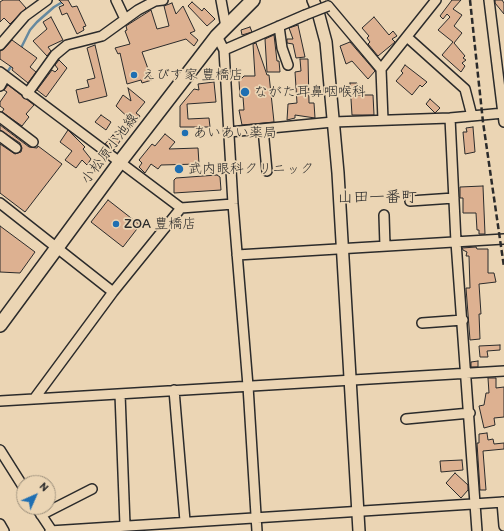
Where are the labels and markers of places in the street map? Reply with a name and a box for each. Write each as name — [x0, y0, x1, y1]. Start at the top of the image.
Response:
place label: えびす家 豊橋店 — [142, 67, 243, 83]
marker: えびす家 豊橋店 — [129, 70, 139, 80]
place label: ながた耳鼻咽喉科 — [254, 84, 366, 100]
marker: ながた耳鼻咽喉科 — [239, 86, 251, 98]
place label: あいあい薬局 — [193, 125, 277, 141]
marker: あいあい薬局 — [180, 128, 190, 138]
place label: 武内眼科クリニック — [188, 161, 314, 177]
marker: 武内眼科クリニック — [173, 163, 185, 175]
place label: ZOA 豊橋店 — [124, 216, 196, 232]
marker: ZOA 豊橋店 — [111, 219, 121, 229]

